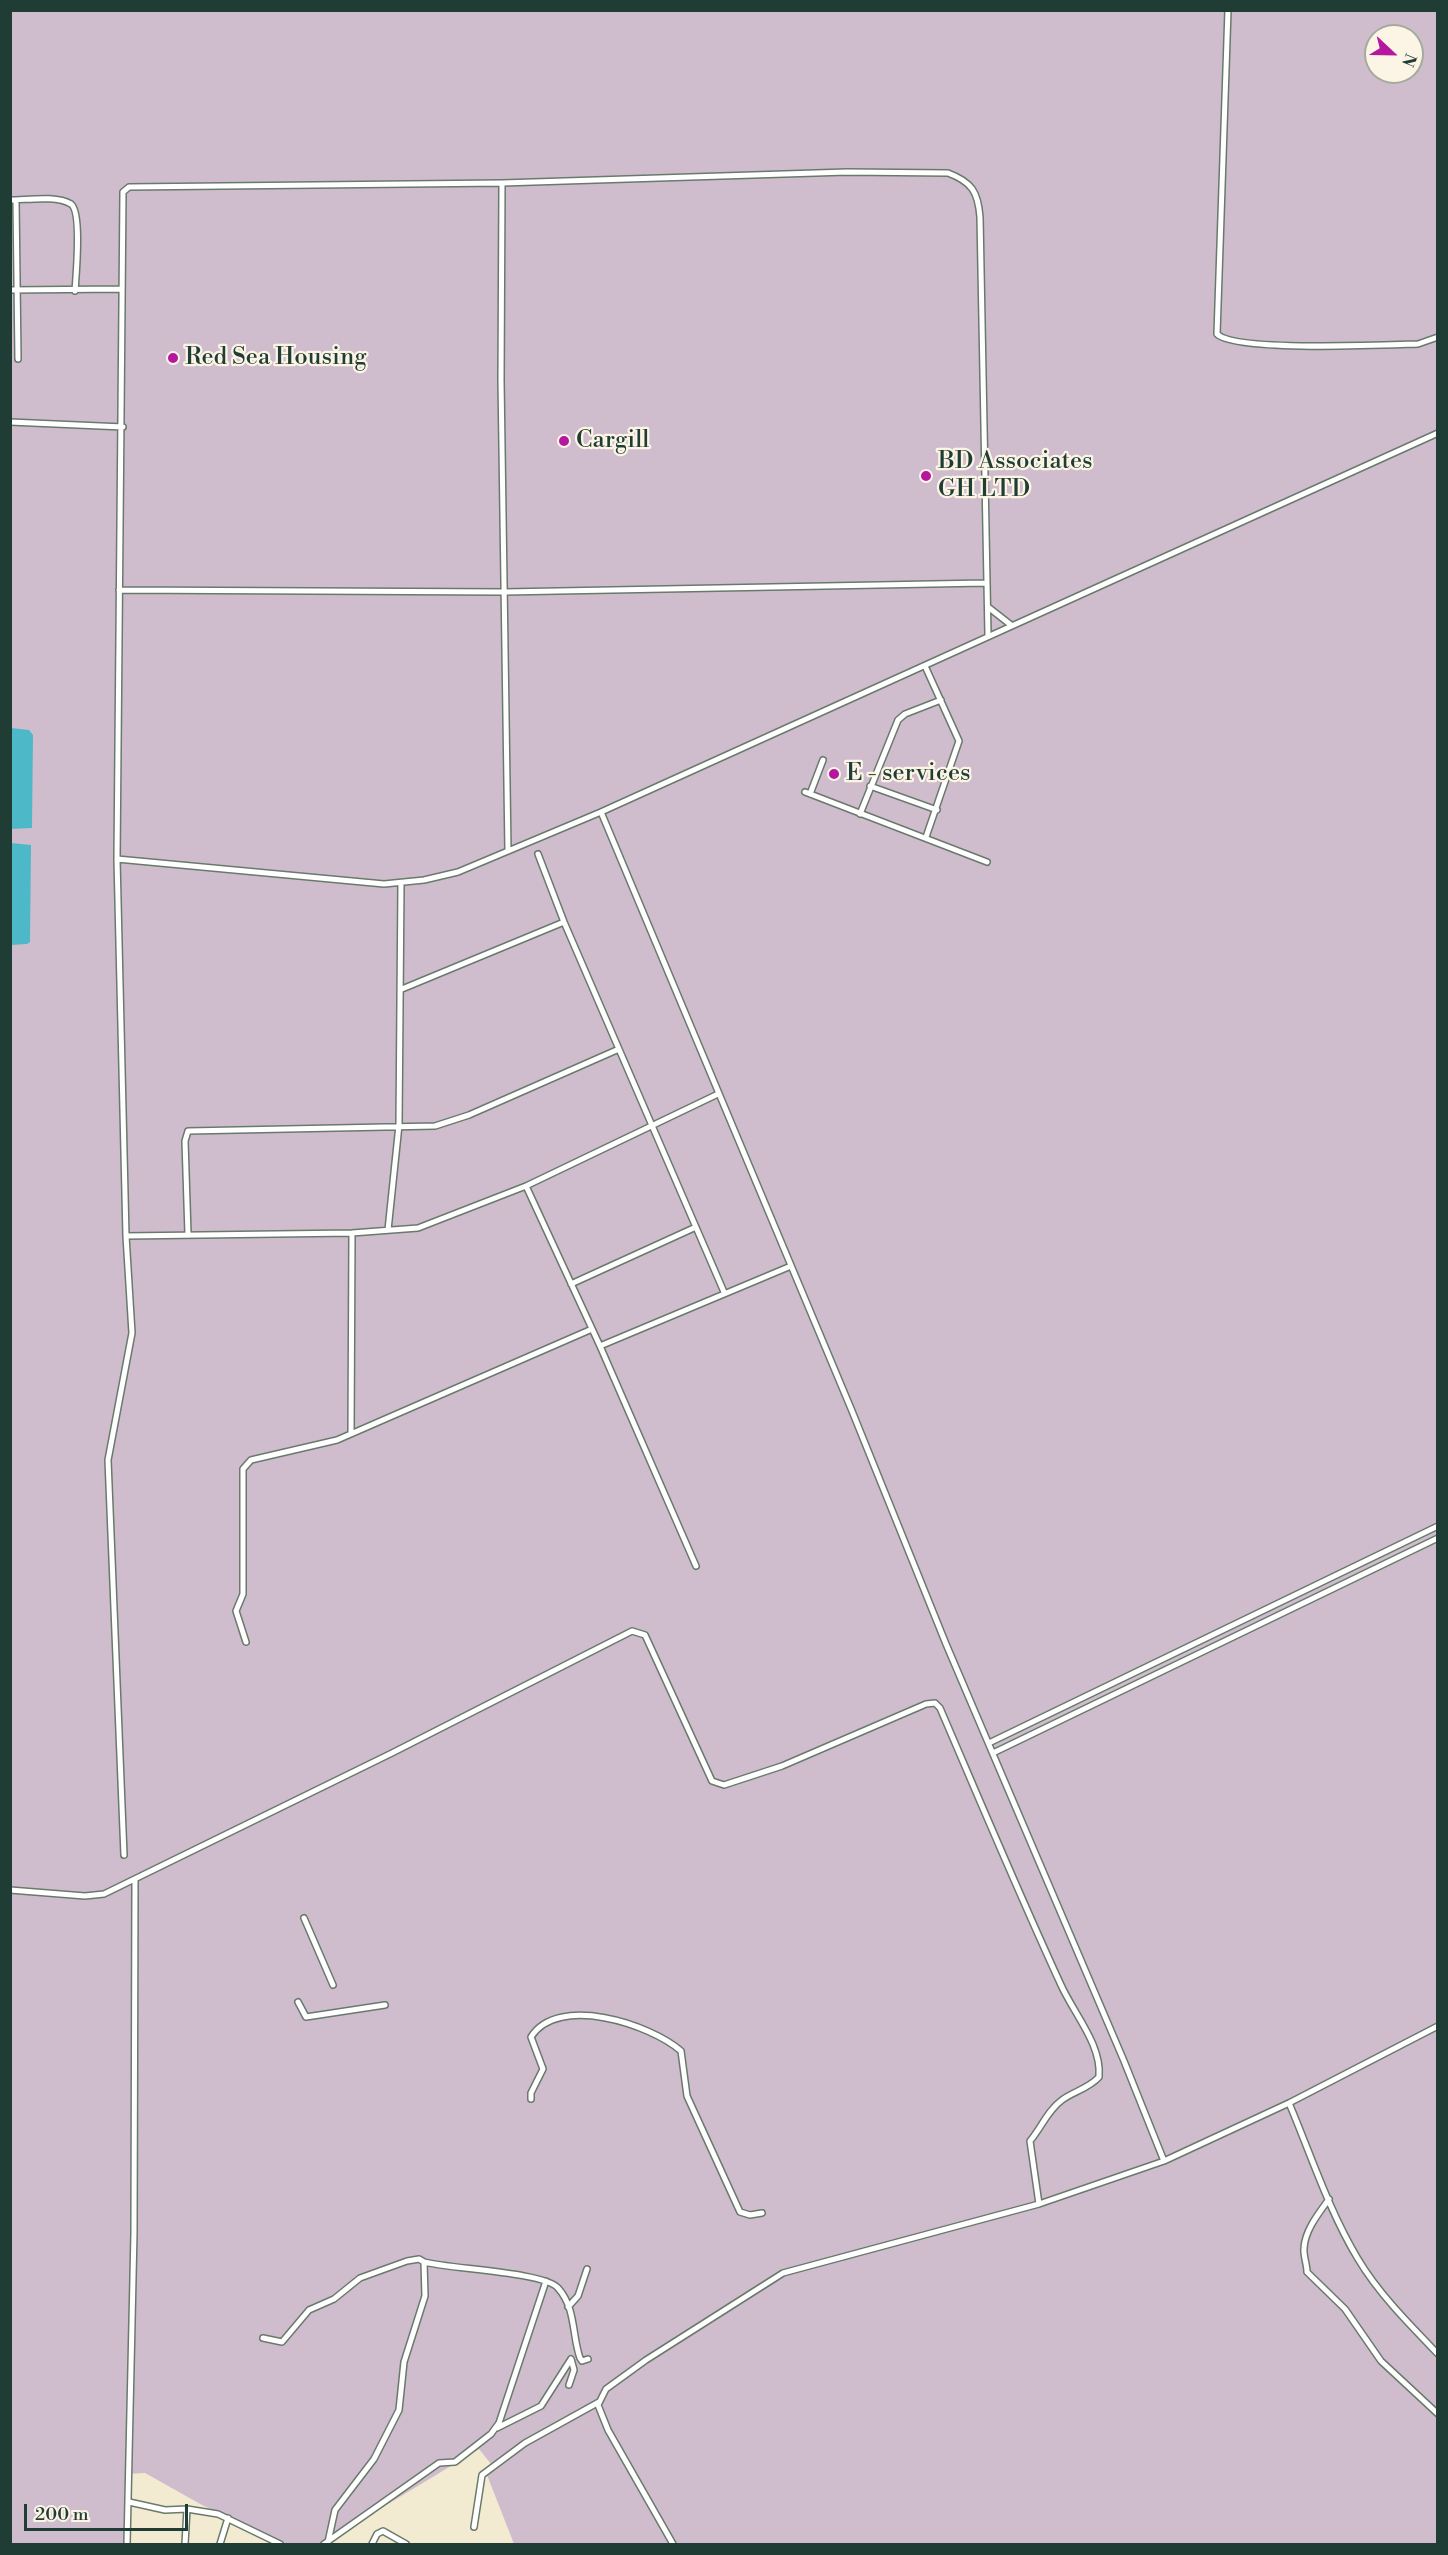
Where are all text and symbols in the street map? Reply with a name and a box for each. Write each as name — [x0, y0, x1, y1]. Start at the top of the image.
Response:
north arrow — [1364, 24, 1424, 84]
text: N — [1397, 50, 1420, 70]
place label: Red Sea Housing — [185, 344, 367, 372]
marker: Red Sea Housing — [166, 351, 180, 365]
place label: Cargill — [576, 427, 649, 455]
marker: Cargill — [557, 434, 571, 448]
place label: BD Associates GH LTD — [938, 448, 1093, 504]
marker: BD Associates GH LTD — [919, 469, 933, 483]
place label: E - services — [846, 760, 971, 788]
marker: E - services — [827, 767, 841, 781]
scale bar — [27, 2492, 190, 2530]
text: 200 m — [35, 2503, 89, 2526]

